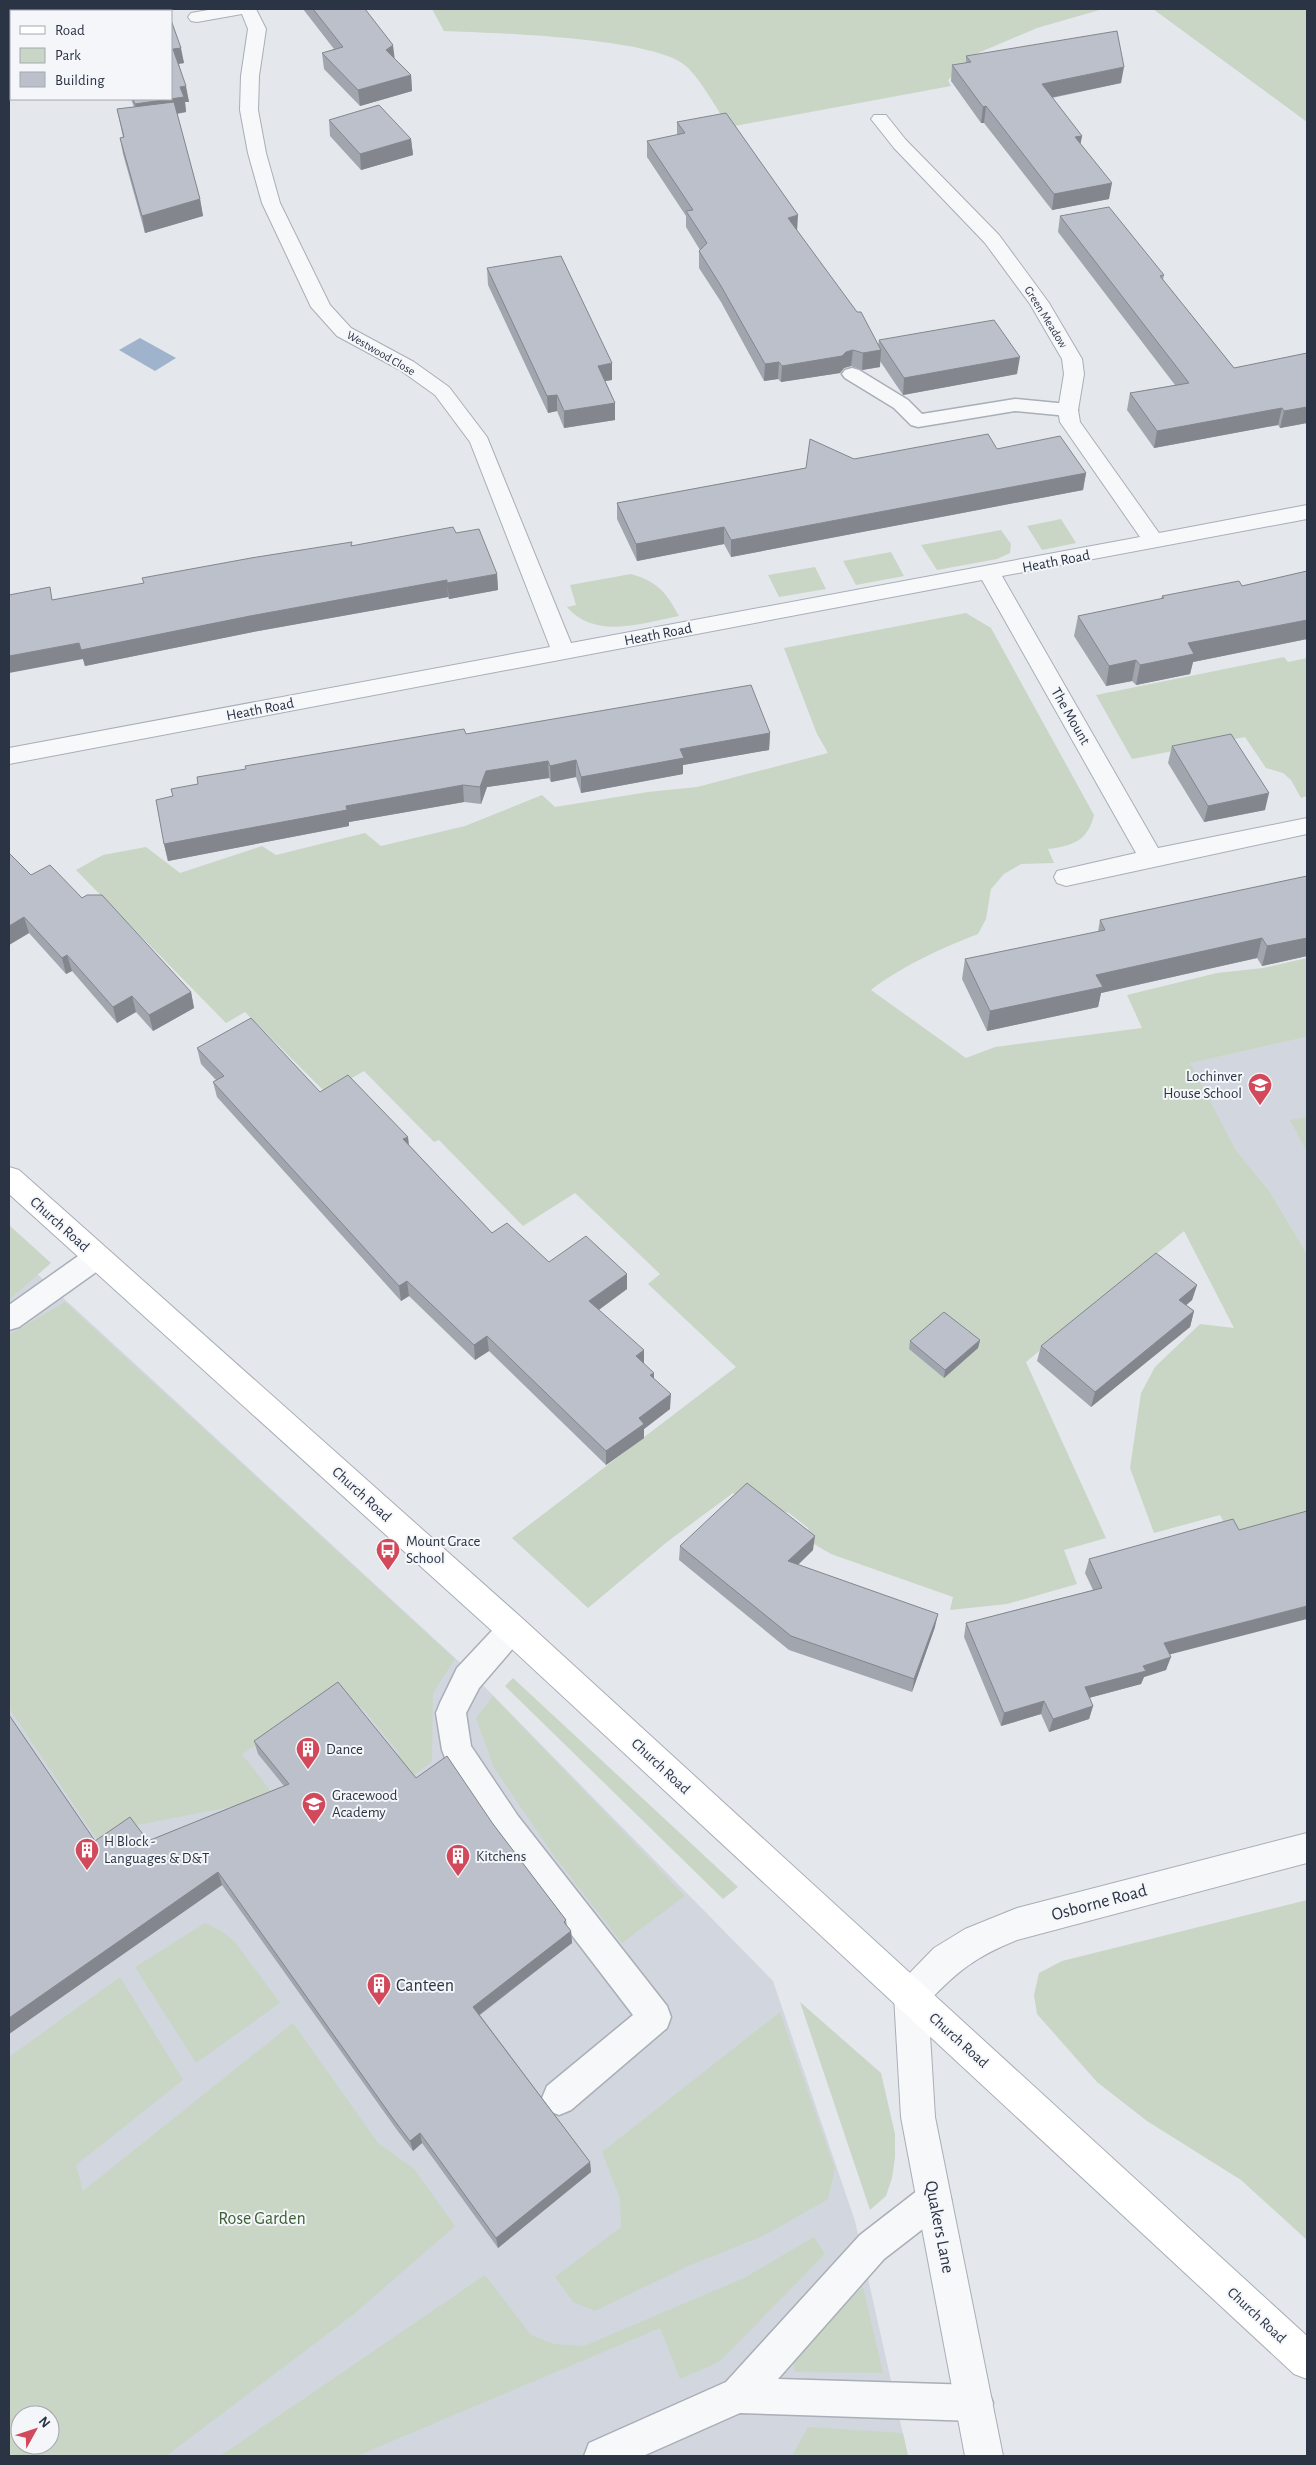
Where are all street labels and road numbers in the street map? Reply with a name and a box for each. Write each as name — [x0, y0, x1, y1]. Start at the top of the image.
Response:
street label: Green Meadow — [1022, 284, 1070, 350]
street label: Westwood Close — [345, 329, 417, 377]
street label: Heath Road — [1021, 548, 1091, 575]
street label: Heath Road — [623, 621, 693, 648]
street label: The Mount — [1048, 685, 1093, 748]
street label: Heath Road — [225, 696, 295, 723]
street label: Church Road — [27, 1194, 92, 1255]
street label: Church Road — [329, 1464, 394, 1525]
street label: Church Road — [629, 1736, 693, 1797]
street label: Osborne Road — [1050, 1882, 1149, 1924]
street label: Church Road — [926, 2010, 991, 2071]
street label: Quakers Lane — [921, 2179, 957, 2275]
street label: Church Road — [1225, 2285, 1289, 2346]

